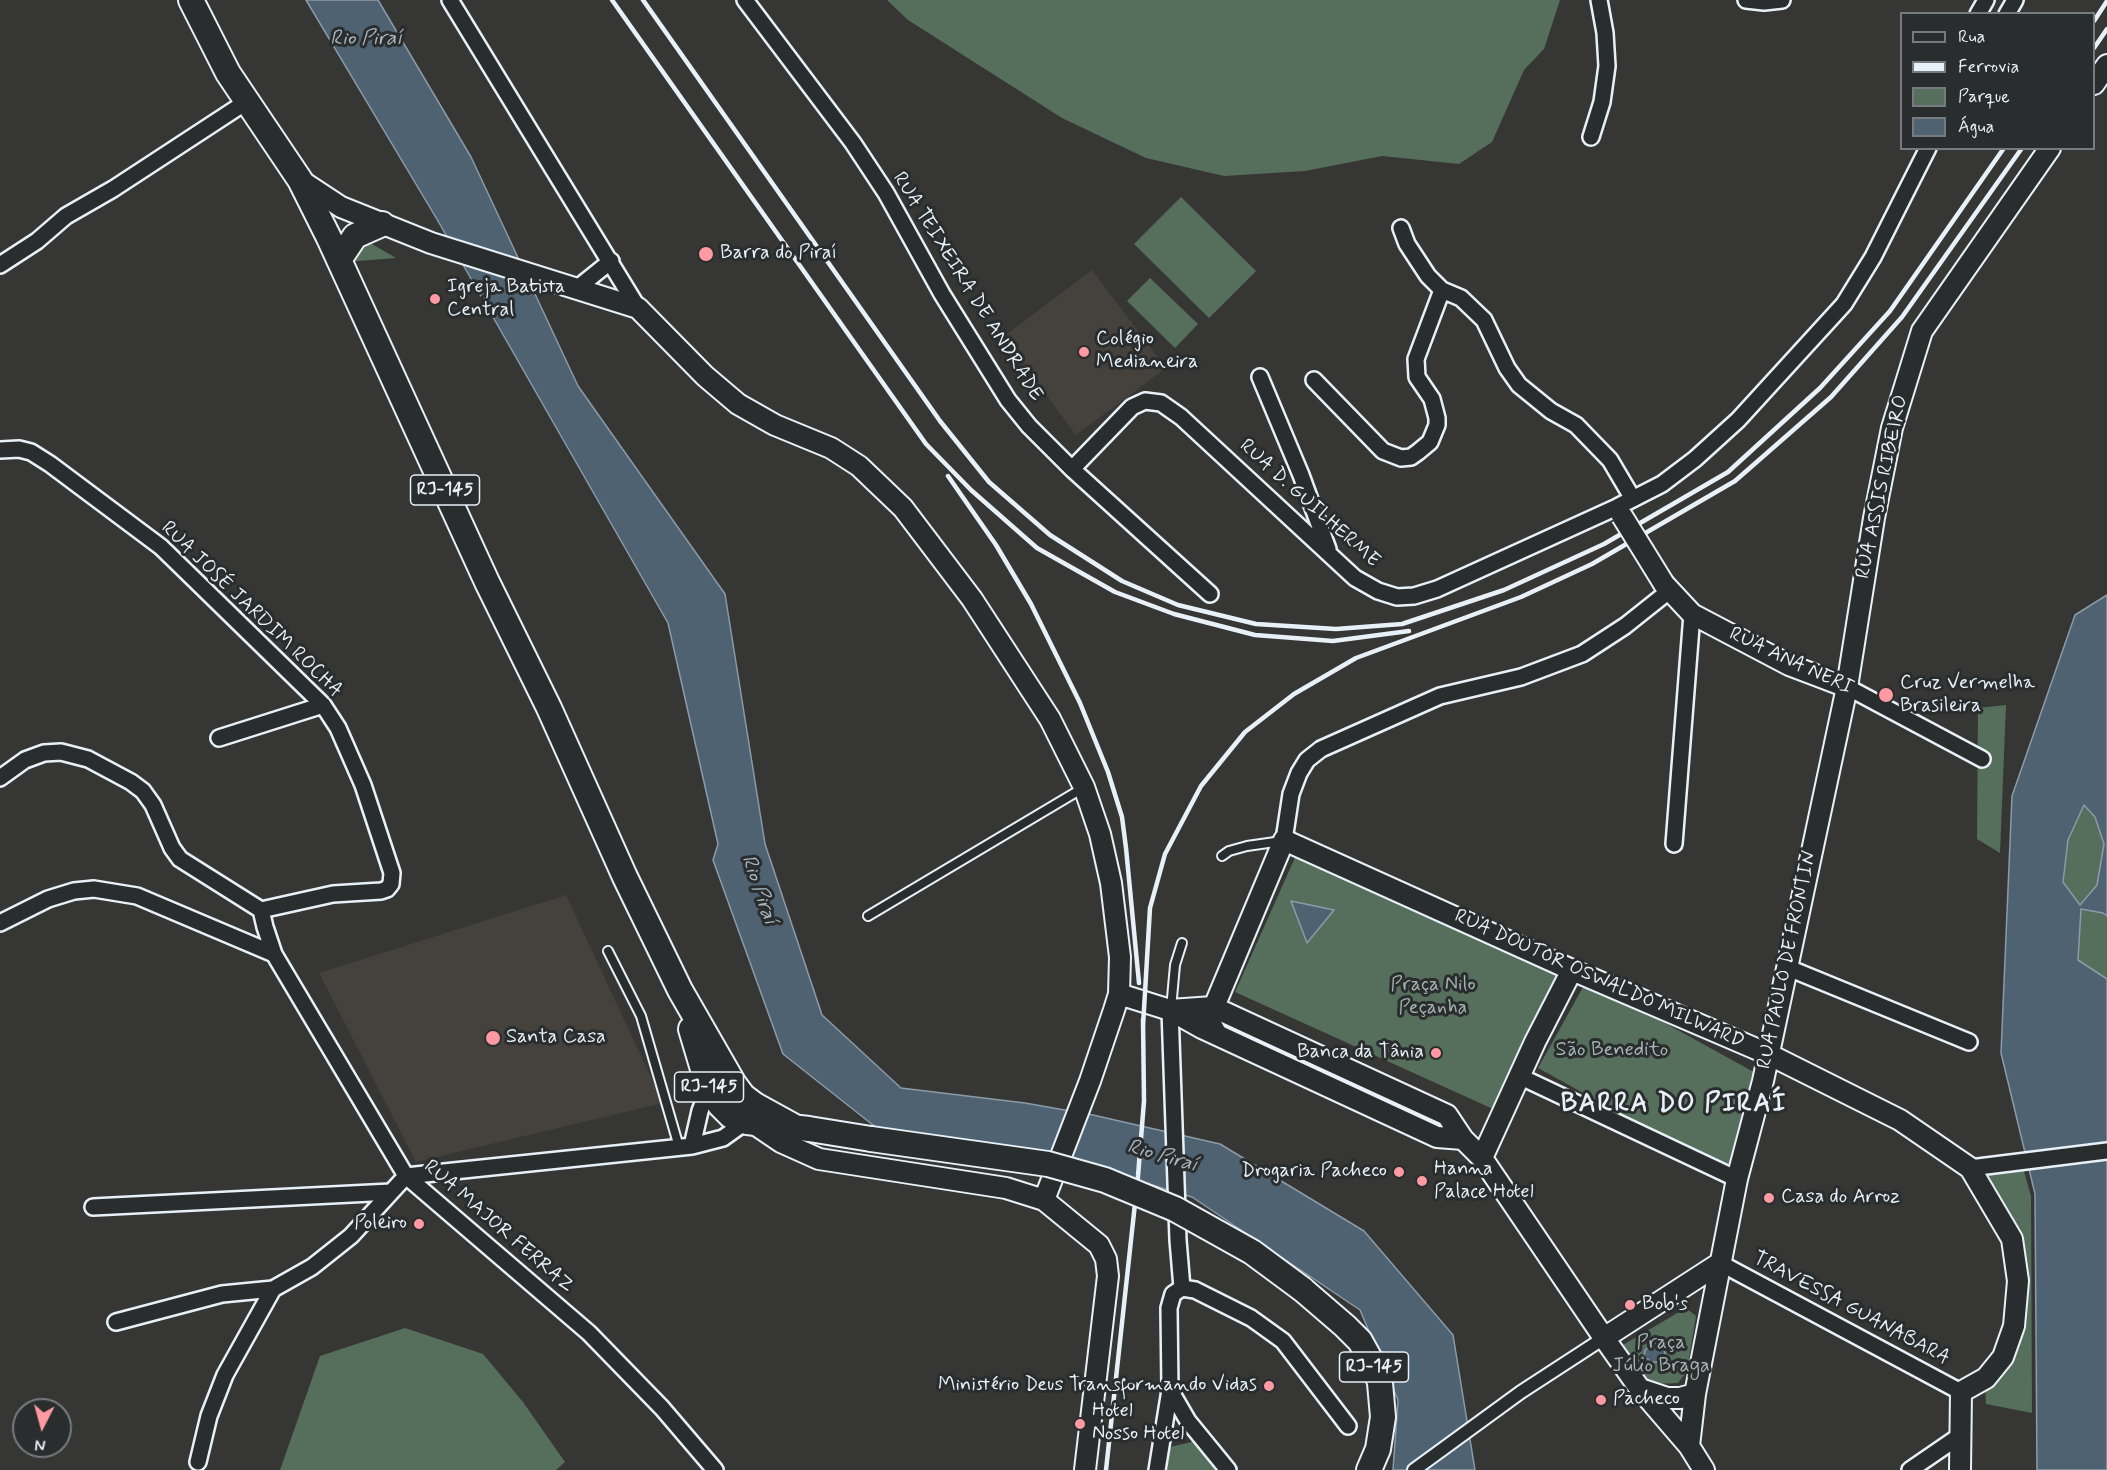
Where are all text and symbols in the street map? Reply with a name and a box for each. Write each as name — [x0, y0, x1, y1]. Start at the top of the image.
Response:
legend — [1900, 12, 2095, 150]
text: Rua — [1958, 25, 1985, 49]
water label: Rio Piraí — [330, 27, 402, 53]
text: Ferrovia — [1958, 55, 2019, 79]
text: Parque — [1958, 85, 2010, 109]
text: Água — [1958, 115, 1994, 139]
street label: RUA TEIXEIRA DE ANDRADE — [887, 168, 1047, 406]
place label: Barra do Piraí — [720, 242, 837, 266]
marker: Barra do Piraí — [697, 245, 715, 263]
place label: Igreja Batista Central — [447, 276, 565, 323]
marker: Igreja Batista Central — [428, 292, 442, 306]
place label: Colégio Medianeira — [1096, 328, 1198, 375]
marker: Colégio Medianeira — [1077, 345, 1091, 359]
street label: RUA ASSIS RIBEIRO — [1852, 393, 1914, 581]
street label: RUA D. GUILHERME — [1234, 435, 1384, 573]
road number: RJ-145 — [410, 475, 480, 505]
street label: RUA JOSÉ JARDIM ROCHA — [155, 517, 347, 703]
street label: RUA ANA NERI — [1725, 623, 1857, 701]
place label: Cruz Vermelha Brasileira — [1900, 672, 2035, 719]
marker: Cruz Vermelha Brasileira — [1877, 686, 1895, 704]
street label: RUA PAULO DE FRONTIN — [1753, 849, 1823, 1071]
water label: Rio Piraí — [734, 852, 782, 928]
street label: RUA DOUTOR OSWALDO MILWARD — [1450, 905, 1748, 1055]
park label: Praça Nilo Peçanha — [1390, 974, 1476, 1021]
place label: Santa Casa — [506, 1026, 606, 1050]
marker: Santa Casa — [484, 1029, 502, 1047]
park label: São Benedito — [1556, 1039, 1668, 1063]
place label: Banca da Tânia — [1297, 1041, 1424, 1065]
marker: Banca da Tânia — [1429, 1046, 1443, 1060]
road number: RJ-145 — [674, 1072, 744, 1102]
district label: BARRA DO PIRAÍ — [1561, 1090, 1787, 1122]
water label: Rio Piraí — [1124, 1135, 1200, 1179]
street label: RUA MAJOR FERRAZ — [418, 1155, 578, 1299]
place label: Hanna Palace Hotel — [1434, 1158, 1534, 1205]
place label: Drogaria Pacheco — [1241, 1160, 1387, 1184]
marker: Drogaria Pacheco — [1392, 1165, 1406, 1179]
marker: Hanna Palace Hotel — [1415, 1174, 1429, 1188]
place label: Casa do Arroz — [1781, 1186, 1900, 1210]
marker: Casa do Arroz — [1762, 1191, 1776, 1205]
place label: Poleiro — [354, 1212, 407, 1236]
marker: Poleiro — [412, 1217, 426, 1231]
street label: TRAVESSA GUANABARA — [1748, 1247, 1954, 1371]
place label: Bob's — [1642, 1293, 1688, 1317]
marker: Bob's — [1623, 1298, 1637, 1312]
park label: Praça Júlio Braga — [1612, 1332, 1710, 1379]
road number: RJ-145 — [1340, 1352, 1408, 1382]
place label: Ministério Deus Transformando Vidas — [938, 1374, 1257, 1398]
marker: Ministério Deus Transformando Vidas — [1262, 1379, 1276, 1393]
place label: Pacheco — [1613, 1388, 1680, 1412]
marker: Pacheco — [1594, 1393, 1608, 1407]
north arrow — [12, 1398, 72, 1458]
place label: Hotel Nosso Hotel — [1092, 1400, 1184, 1447]
marker: Hotel Nosso Hotel — [1073, 1417, 1087, 1431]
text: N — [34, 1433, 47, 1455]

